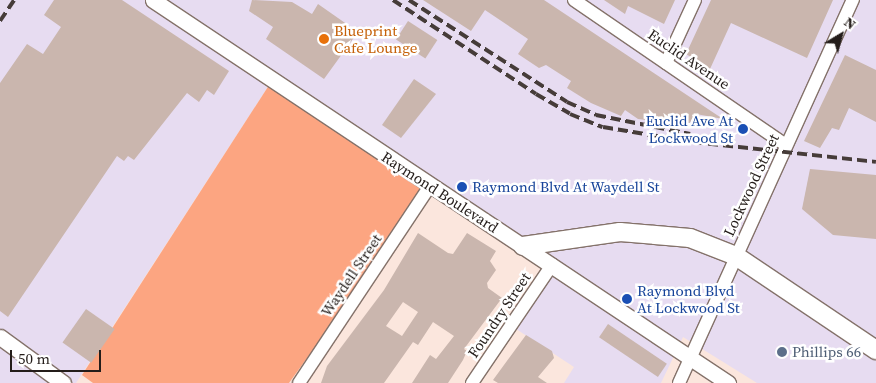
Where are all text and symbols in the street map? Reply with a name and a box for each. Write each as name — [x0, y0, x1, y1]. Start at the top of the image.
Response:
north arrow — [816, 10, 866, 60]
text: N — [840, 12, 860, 34]
place label: Blueprint Cafe Lounge — [334, 21, 417, 56]
street label: Euclid Avenue — [645, 25, 733, 93]
marker: Blueprint Cafe Lounge — [318, 33, 330, 45]
place label: Euclid Ave At Lockwood St — [645, 111, 733, 146]
marker: Euclid Ave At Lockwood St — [737, 123, 749, 135]
street label: Lockwood Street — [719, 131, 783, 239]
street label: Raymond Boulevard — [378, 148, 502, 236]
place label: Raymond Blvd At Waydell St — [472, 178, 660, 196]
marker: Raymond Blvd At Waydell St — [456, 181, 468, 193]
street label: Waydell Street — [317, 230, 385, 320]
street label: Foundry Street — [464, 269, 534, 361]
place label: Raymond Blvd At Lockwood St — [637, 281, 740, 316]
marker: Raymond Blvd At Lockwood St — [621, 293, 633, 305]
scale bar — [12, 340, 104, 372]
place label: Phillips 66 — [792, 343, 861, 361]
marker: Phillips 66 — [776, 346, 788, 358]
text: 50 m — [18, 348, 50, 369]

